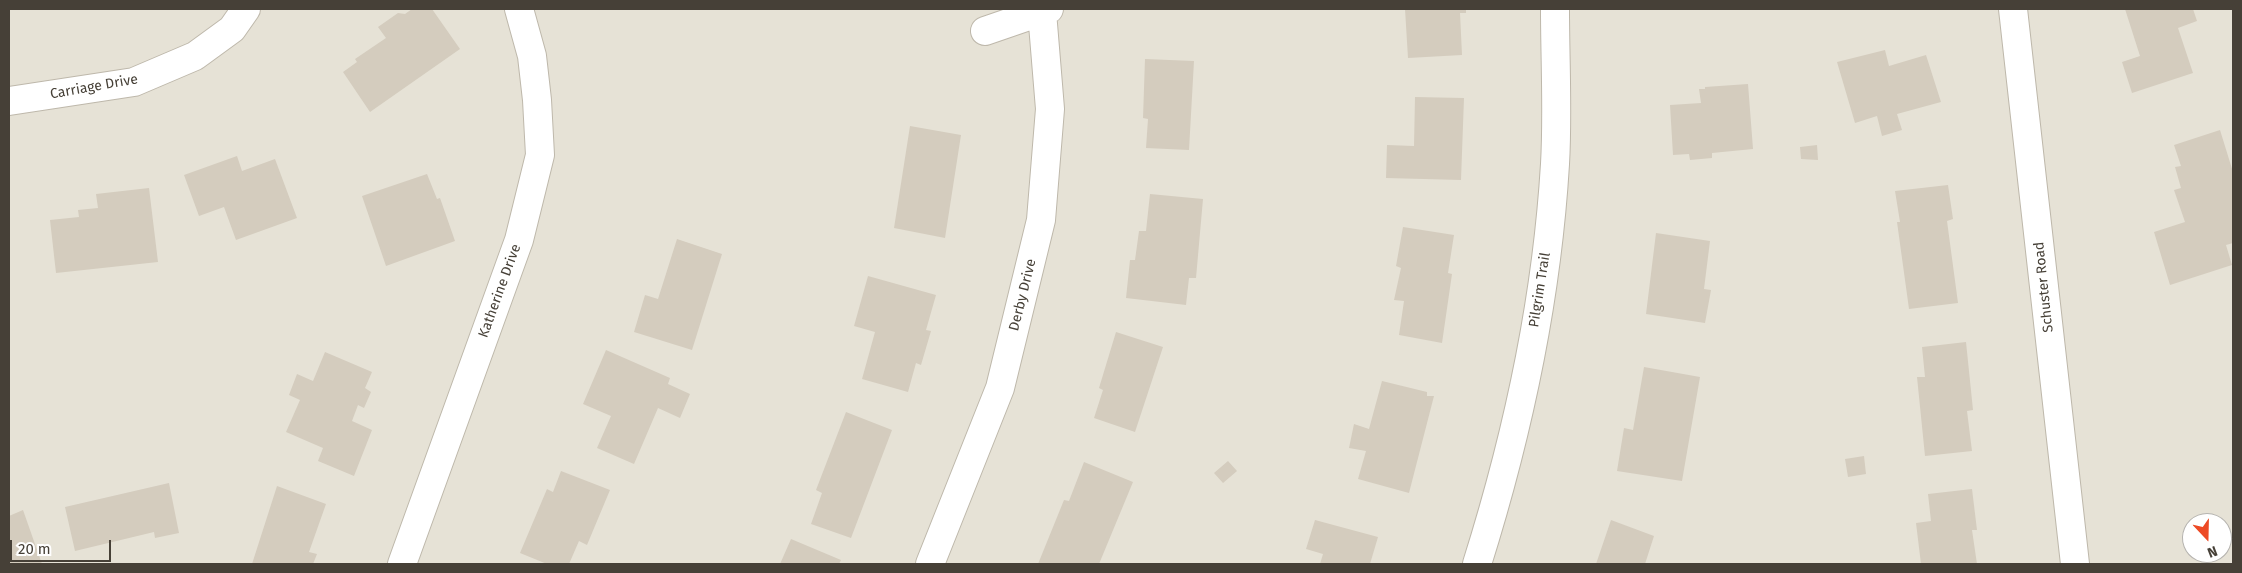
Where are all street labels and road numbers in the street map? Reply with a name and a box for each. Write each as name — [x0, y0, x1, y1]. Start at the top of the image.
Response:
street label: Carriage Drive — [49, 71, 139, 103]
street label: Schuster Road — [2031, 241, 2057, 333]
street label: Katherine Drive — [475, 242, 525, 340]
street label: Pilgrim Trail — [1526, 251, 1554, 329]
street label: Derby Drive — [1006, 257, 1040, 333]

